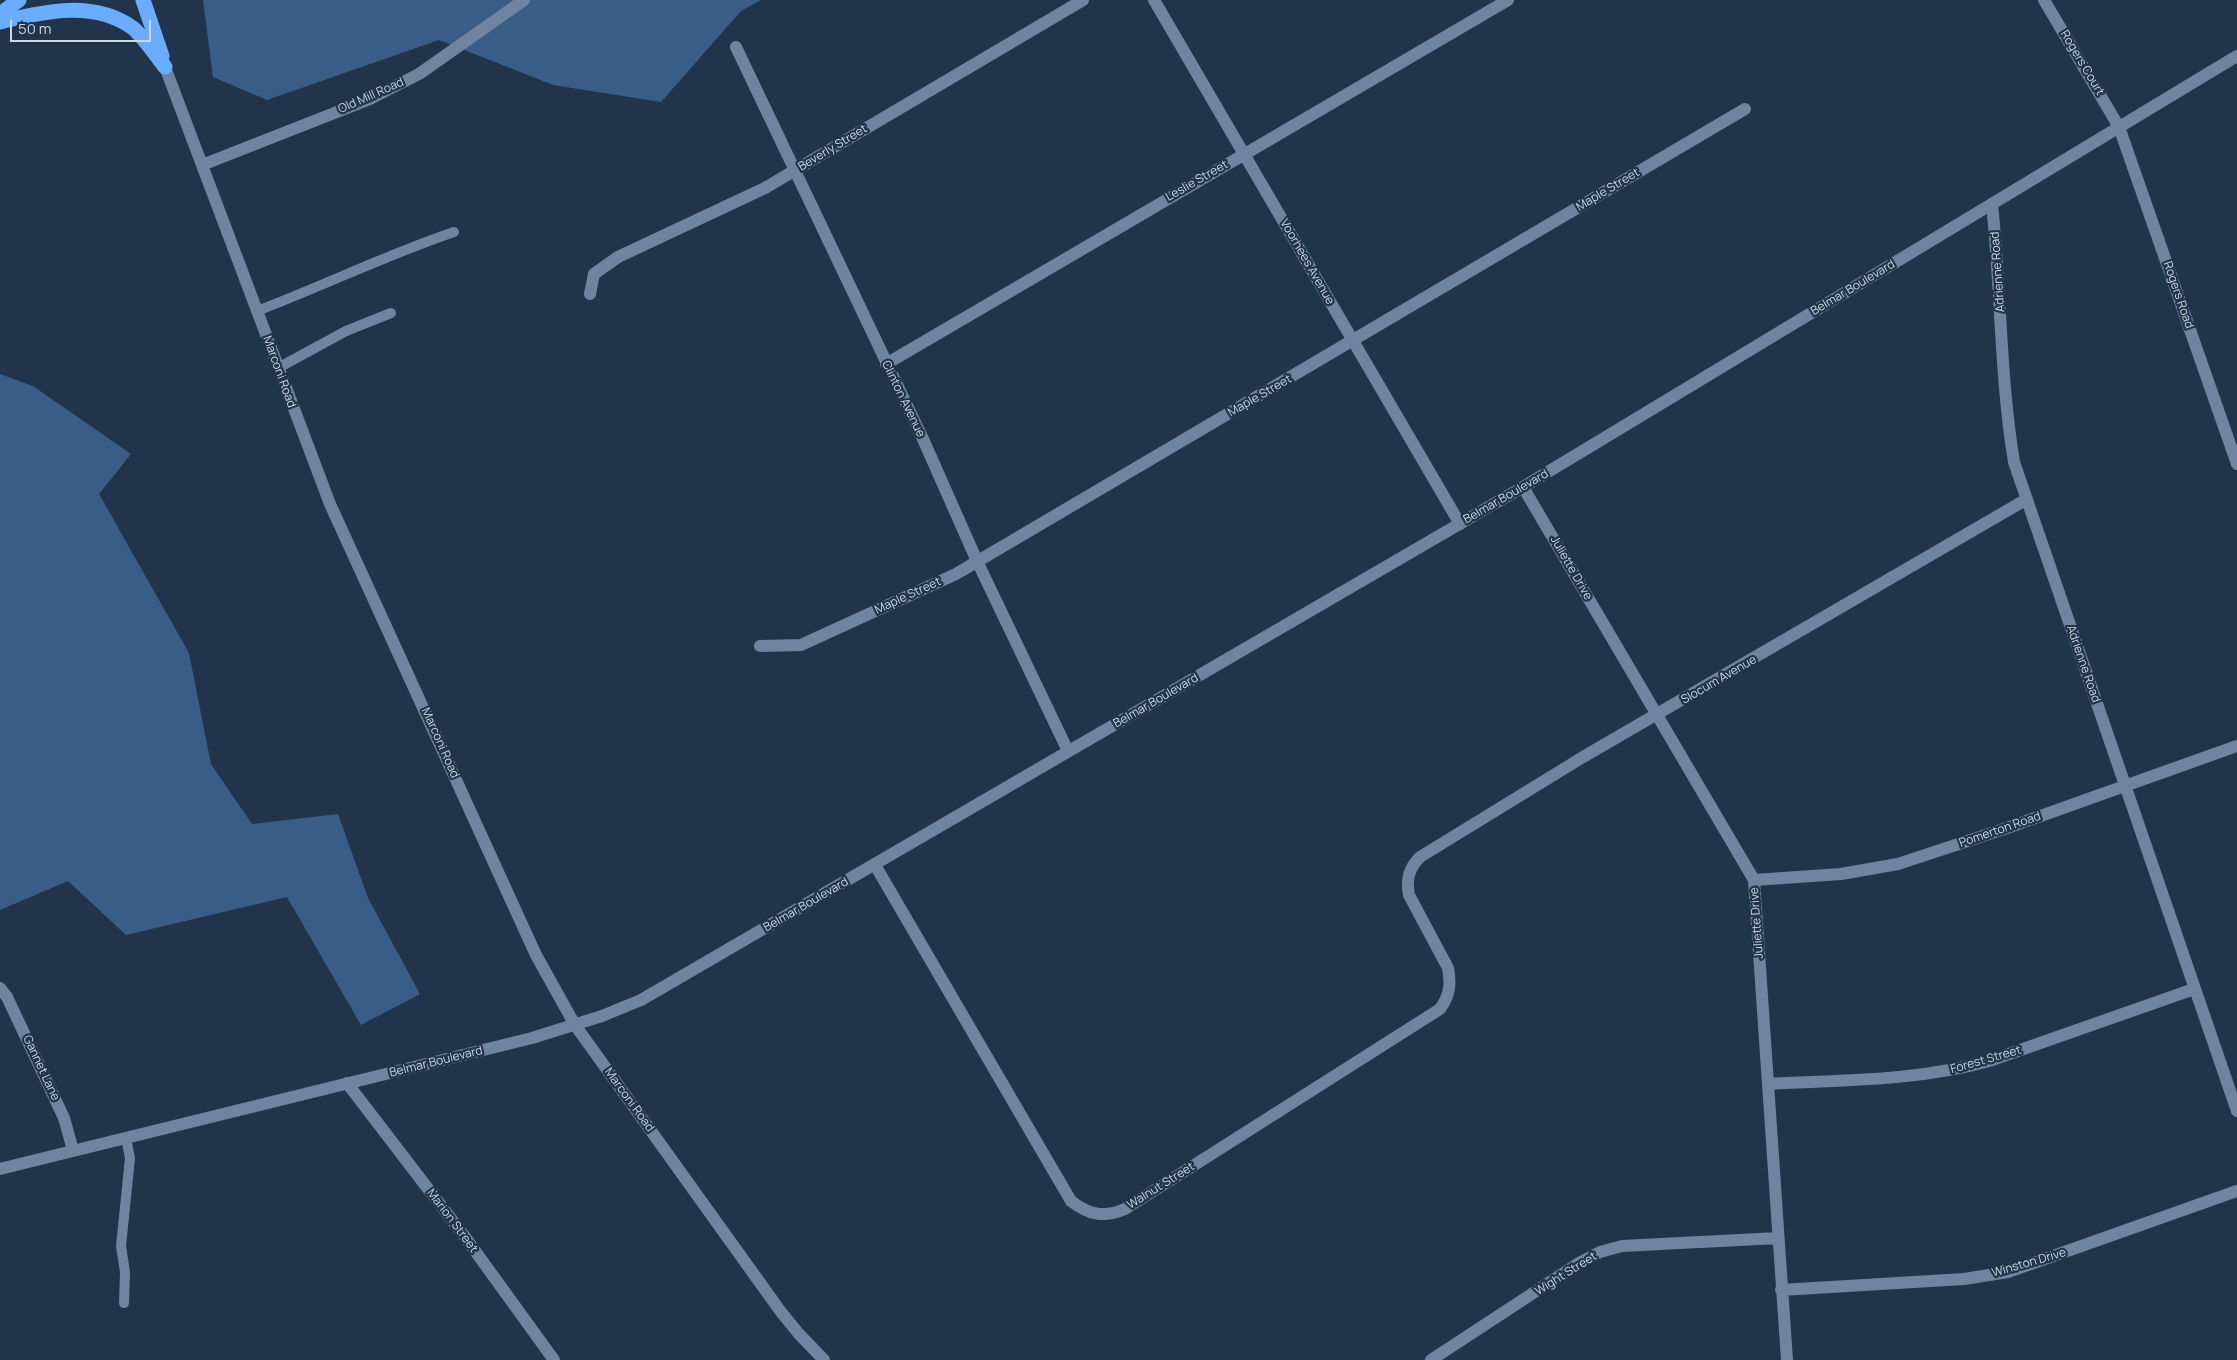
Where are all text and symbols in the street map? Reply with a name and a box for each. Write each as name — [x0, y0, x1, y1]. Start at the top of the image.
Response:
scale bar — [12, 10, 154, 42]
text: 50 m — [18, 18, 52, 39]
street label: Rogers Court — [2057, 28, 2107, 98]
street label: Old Mill Road — [336, 75, 406, 117]
street label: Beverly Street — [796, 122, 870, 174]
street label: Leslie Street — [1163, 157, 1231, 205]
street label: Maple Street — [1574, 165, 1642, 215]
street label: Voorhees Avenue — [1277, 217, 1337, 307]
street label: Adrienne Road — [1988, 231, 2008, 313]
street label: Belmar Boulevard — [1808, 257, 1898, 319]
street label: Rogers Road — [2160, 260, 2196, 330]
street label: Marconi Road — [259, 334, 299, 410]
street label: Clinton Avenue — [878, 358, 928, 440]
street label: Maple Street — [1226, 372, 1294, 420]
street label: Belmar Boulevard — [1461, 467, 1551, 527]
street label: Juliette Drive — [1547, 533, 1595, 603]
street label: Maple Street — [873, 574, 943, 618]
street label: Adrienne Road — [2063, 623, 2103, 705]
street label: Slocum Avenue — [1679, 653, 1759, 707]
street label: Belmar Boulevard — [1111, 671, 1201, 731]
street label: Marconi Road — [418, 706, 462, 780]
street label: Pomerton Road — [1957, 809, 2043, 851]
street label: Belmar Boulevard — [761, 875, 851, 935]
street label: Juliette Drive — [1747, 887, 1767, 959]
street label: Gannet Lane — [20, 1033, 62, 1103]
street label: Belmar Boulevard — [388, 1043, 484, 1081]
street label: Forest Street — [1949, 1043, 2023, 1077]
street label: Marconi Road — [601, 1065, 657, 1135]
street label: Walnut Street — [1125, 1160, 1197, 1212]
street label: Marion Street — [423, 1186, 481, 1256]
street label: Winston Drive — [1990, 1246, 2068, 1280]
street label: Wight Street — [1532, 1249, 1600, 1299]

